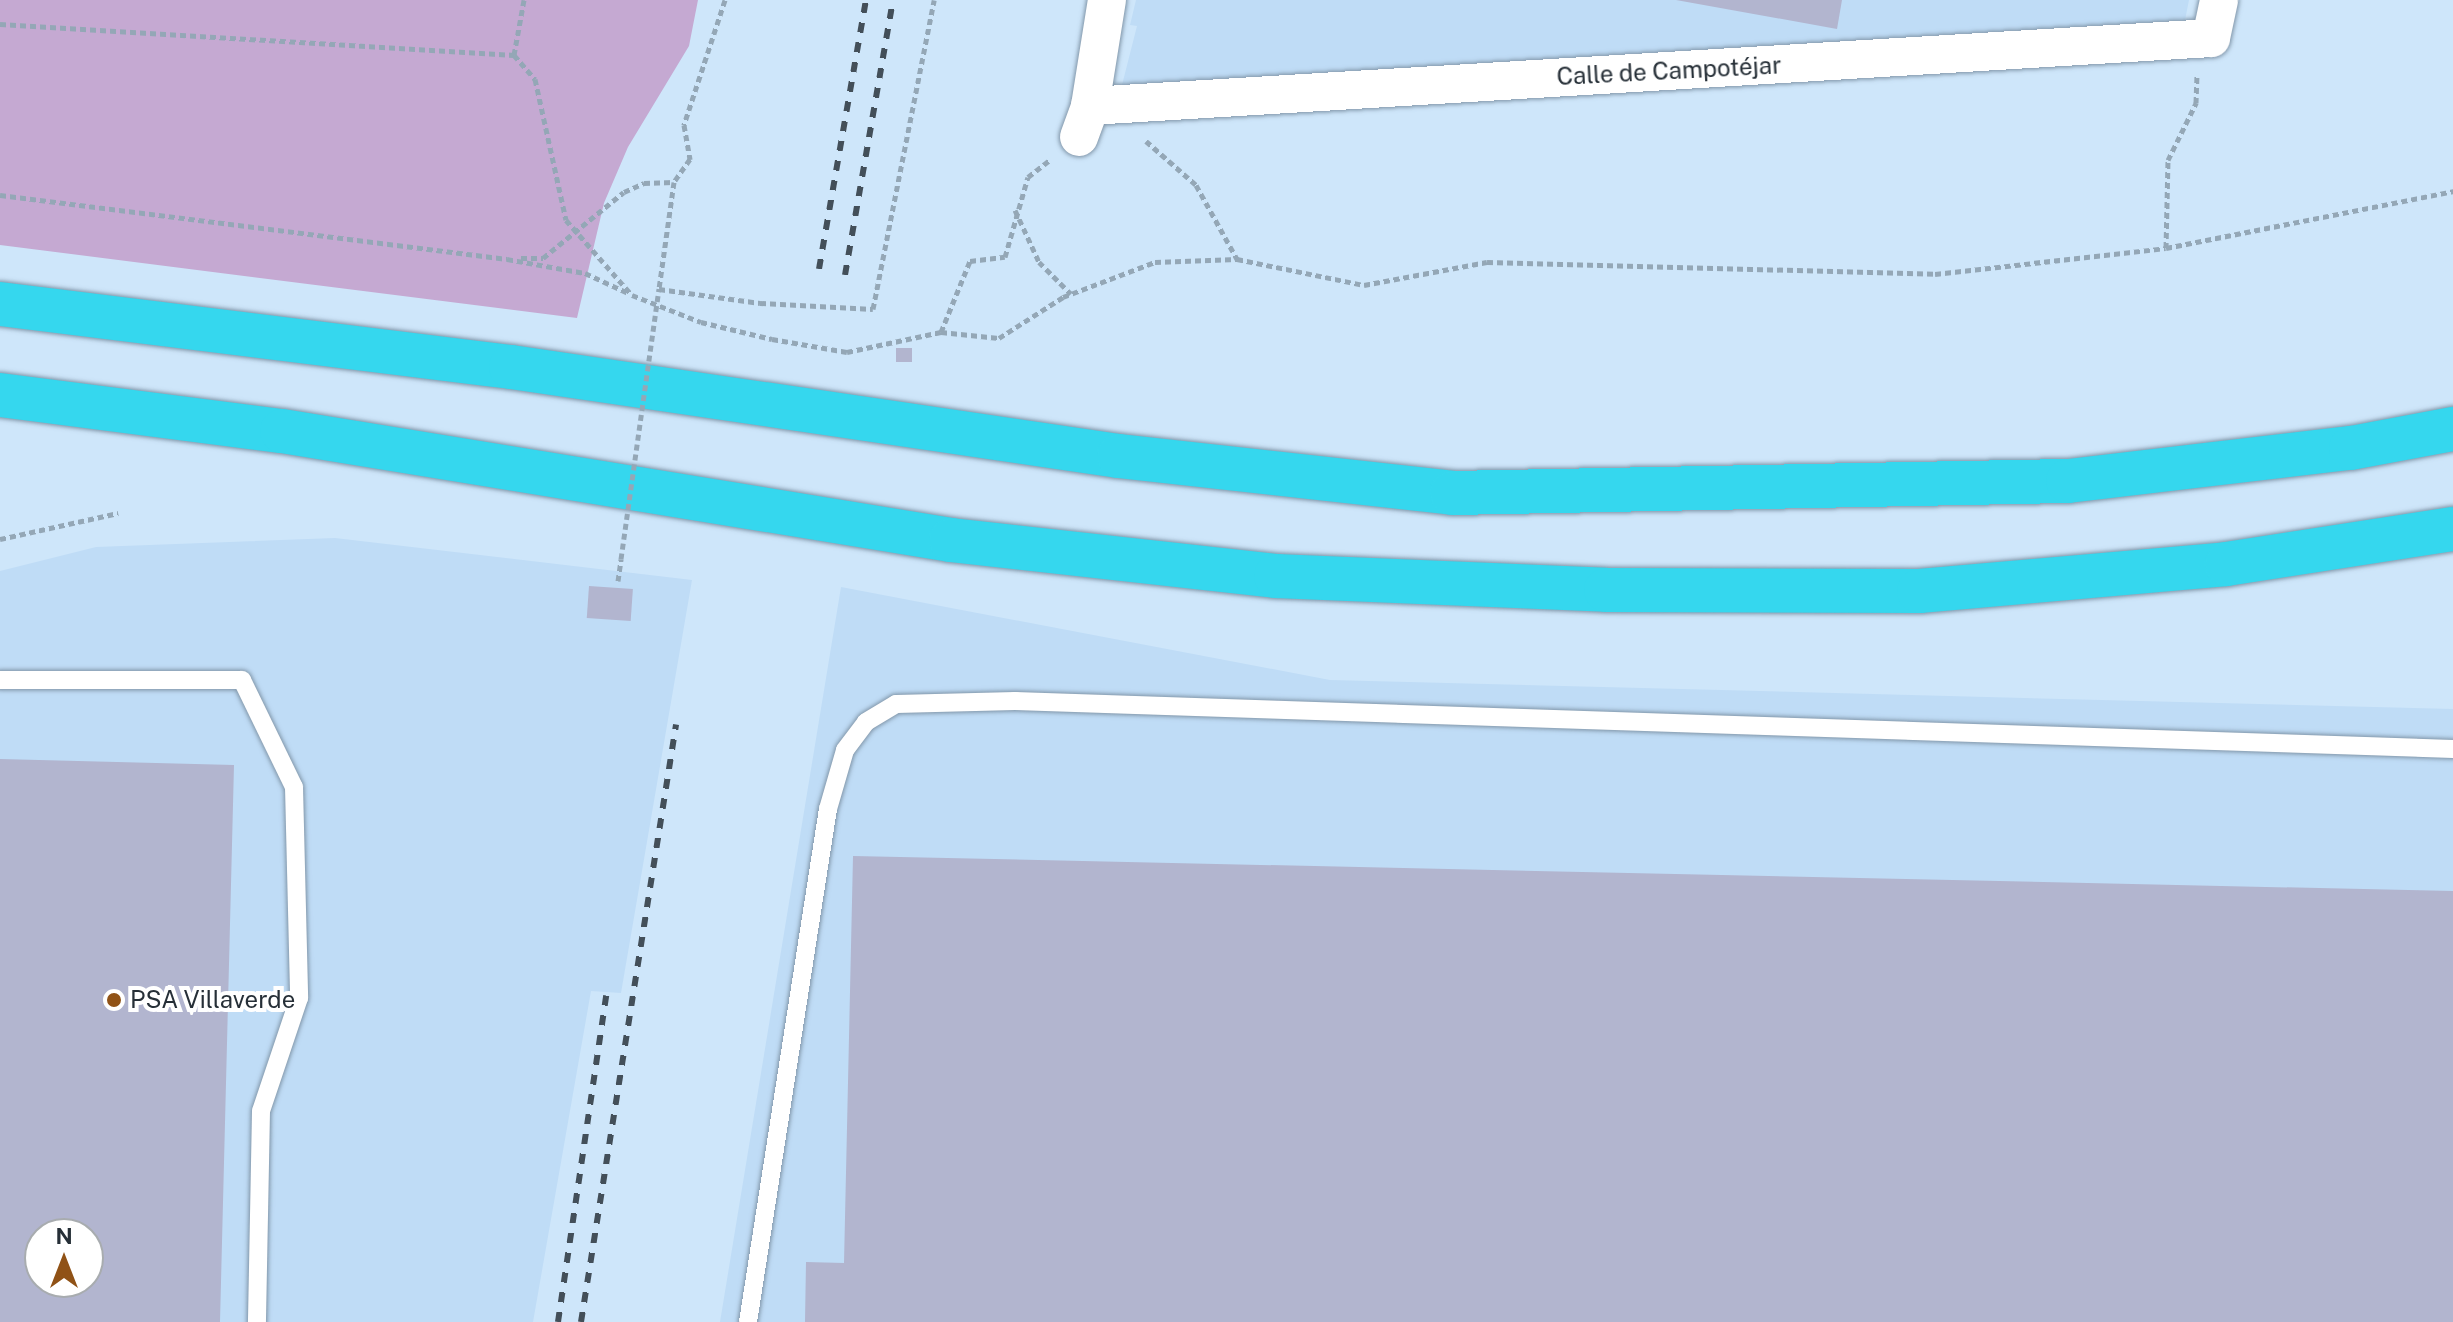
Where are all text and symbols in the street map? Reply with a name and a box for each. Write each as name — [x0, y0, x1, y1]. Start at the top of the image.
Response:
street label: Calle de Campotéjar — [1556, 51, 1782, 91]
place label: PSA Villaverde — [130, 986, 296, 1014]
marker: PSA Villaverde — [105, 991, 123, 1009]
north arrow — [24, 1218, 104, 1298]
text: N — [55, 1223, 73, 1249]

